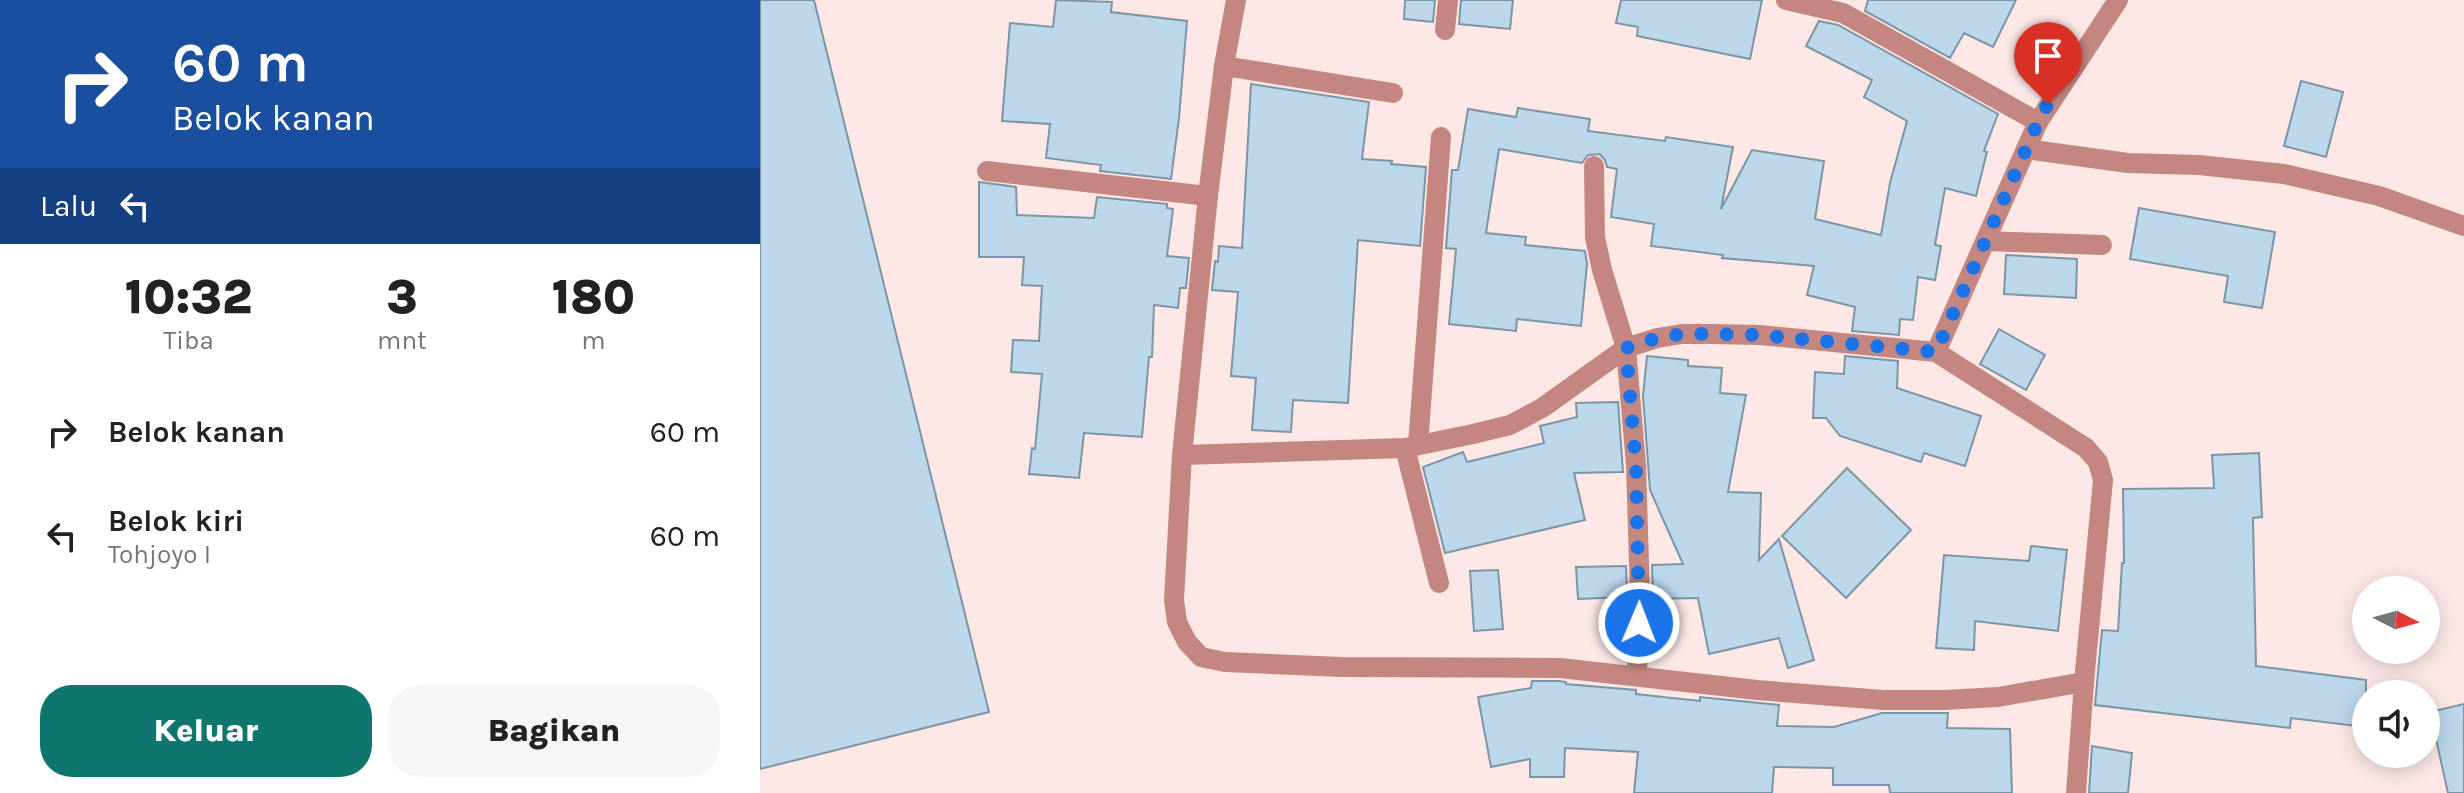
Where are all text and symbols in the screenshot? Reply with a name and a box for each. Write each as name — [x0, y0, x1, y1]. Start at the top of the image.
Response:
pin — [2014, 22, 2082, 104]
text: 60 m — [172, 30, 309, 95]
icon: right — [40, 32, 144, 136]
icon: arrive — [2026, 34, 2070, 78]
text: Belok kanan — [172, 97, 375, 139]
icon: left — [113, 184, 157, 228]
text: Lalu — [40, 188, 97, 224]
text: 10:32 — [125, 269, 252, 325]
text: 3 — [386, 269, 418, 325]
text: 180 — [552, 269, 635, 325]
text: Tiba — [163, 325, 214, 356]
text: mnt — [377, 325, 427, 356]
text: m — [581, 325, 606, 356]
icon: right — [40, 410, 84, 454]
text: Belok kanan — [108, 414, 285, 450]
text: 60 m — [650, 414, 720, 450]
text: Belok kiri — [108, 503, 244, 539]
icon: left — [40, 514, 84, 558]
text: 60 m — [650, 518, 720, 554]
text: Tohjoyo I — [108, 539, 211, 570]
north arrow — [2352, 576, 2440, 664]
map controls — [2352, 576, 2440, 768]
position arrow — [1597, 581, 1681, 665]
button: sound — [2352, 680, 2440, 768]
button: Keluar — [40, 685, 372, 777]
button: Bagikan — [388, 685, 720, 777]

